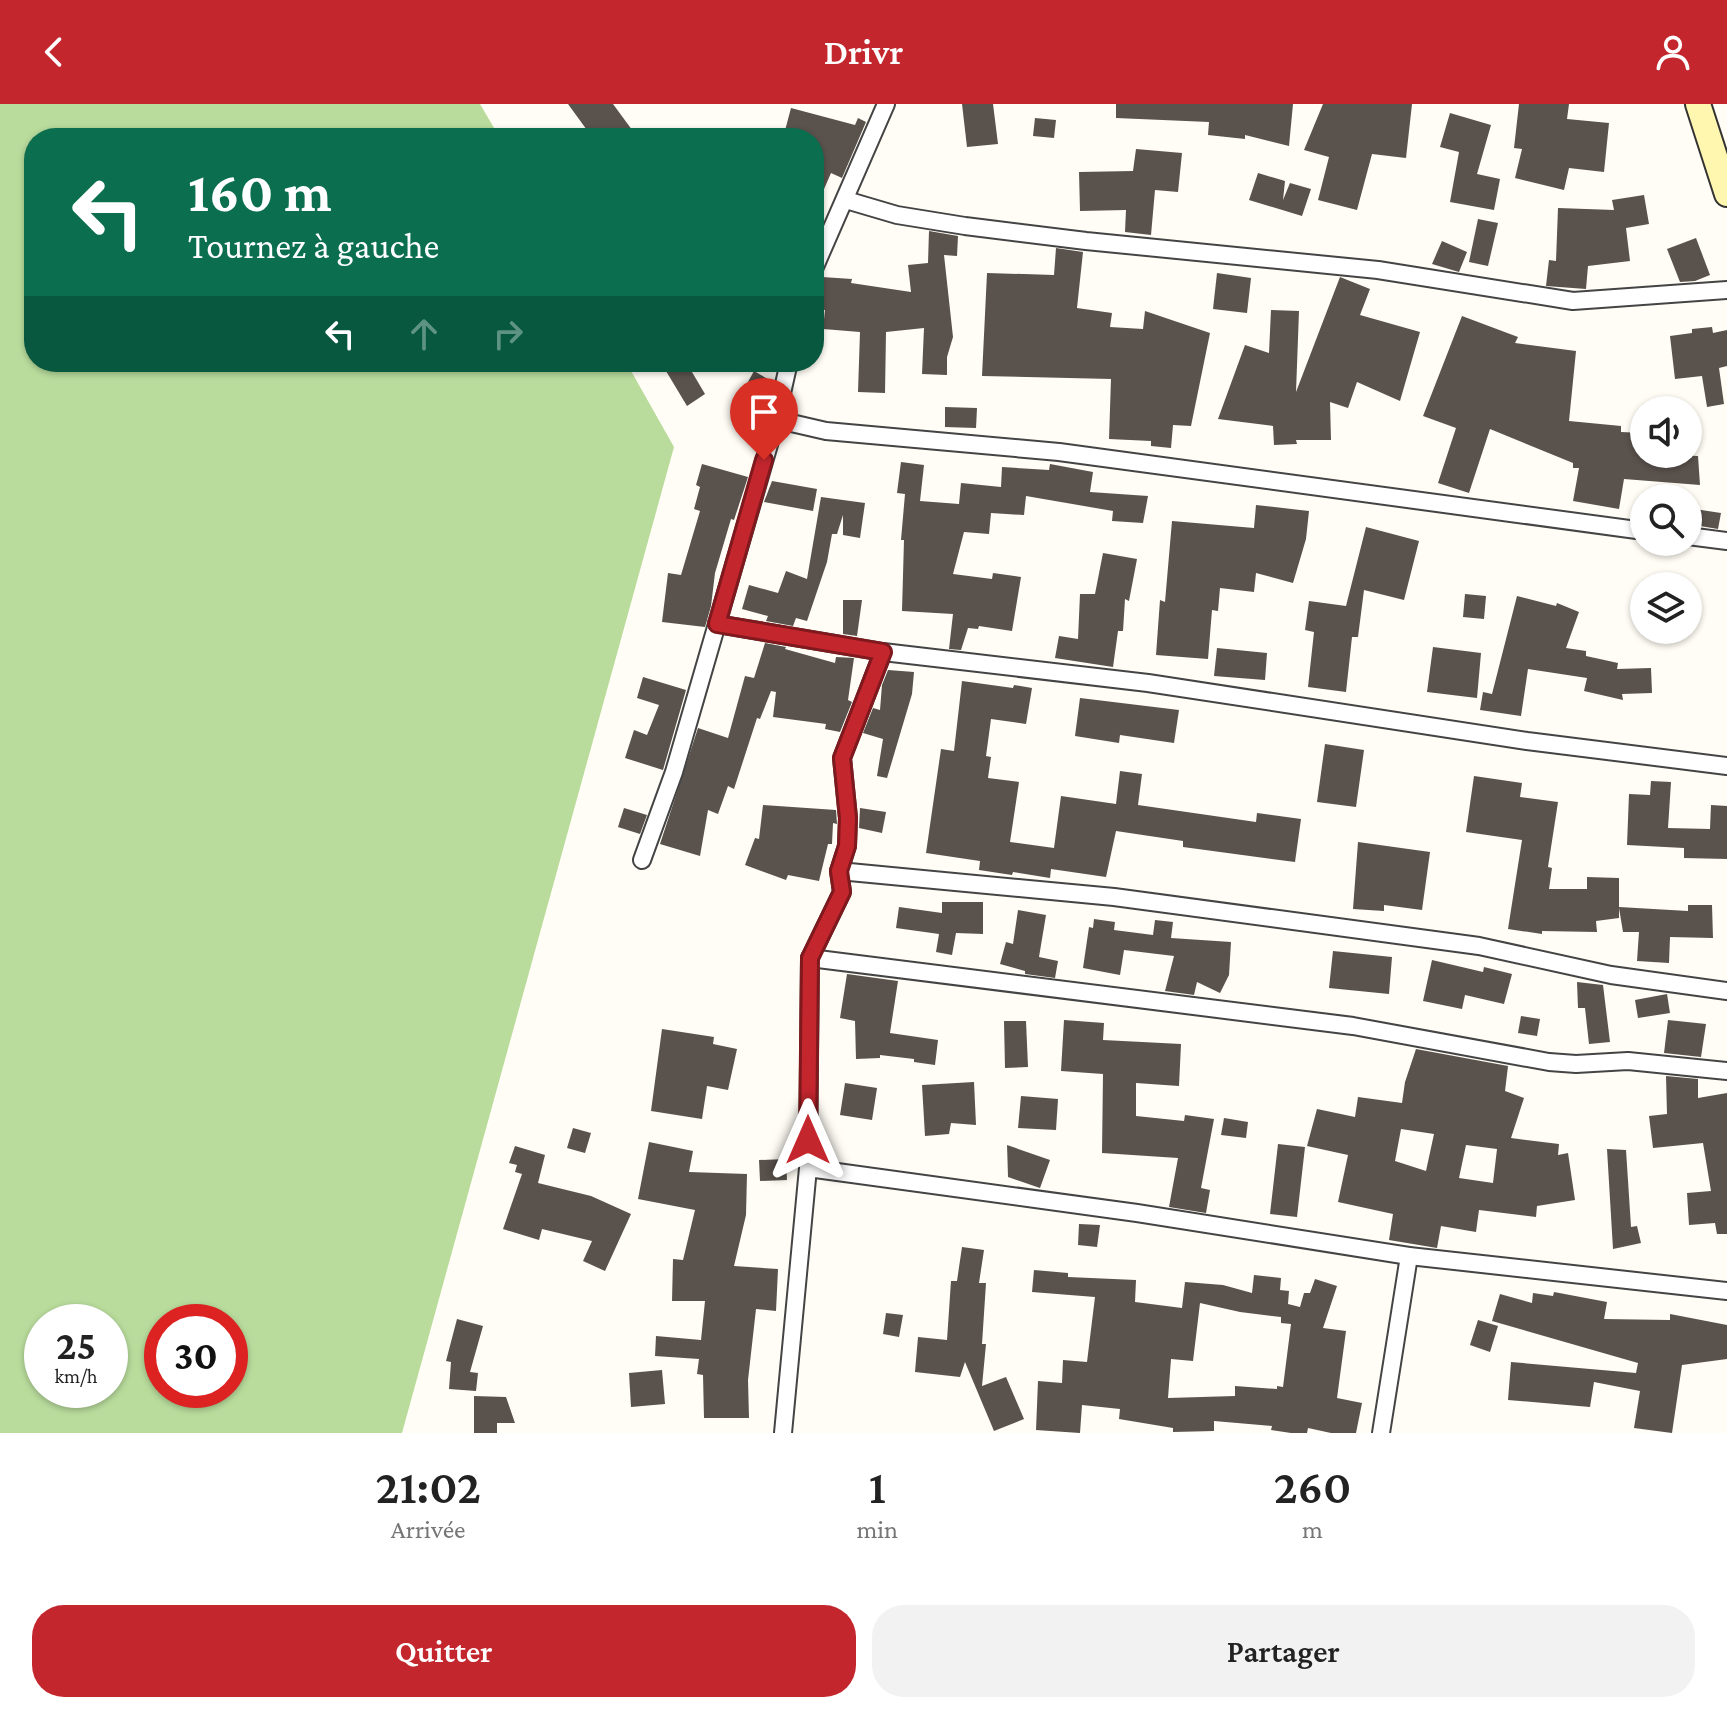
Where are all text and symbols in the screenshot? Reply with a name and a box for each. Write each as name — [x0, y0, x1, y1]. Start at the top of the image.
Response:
icon: back — [32, 30, 76, 74]
icon: person — [1651, 30, 1695, 74]
text: Drivr — [824, 32, 903, 72]
icon: left — [56, 160, 160, 264]
text: 160 m — [188, 161, 332, 223]
text: Tournez à gauche — [188, 226, 439, 266]
icon: left — [318, 312, 362, 356]
icon: ahead — [402, 312, 446, 356]
icon: right — [486, 312, 530, 356]
pin — [730, 378, 798, 460]
icon: arrive — [742, 390, 786, 434]
map controls — [1630, 396, 1702, 644]
button: sound — [1630, 396, 1702, 468]
button: search — [1630, 484, 1702, 556]
button: layers — [1630, 572, 1702, 644]
position arrow — [766, 1098, 850, 1182]
speed limit sign: 30 — [144, 1304, 248, 1408]
text: 25 — [56, 1323, 96, 1368]
text: km/h — [54, 1365, 98, 1387]
text: 21:02 — [376, 1460, 481, 1513]
text: 1 — [869, 1460, 886, 1513]
text: 260 — [1274, 1460, 1351, 1513]
text: Arrivée — [391, 1515, 466, 1544]
text: min — [856, 1515, 898, 1544]
text: m — [1302, 1515, 1323, 1544]
button: Quitter — [32, 1605, 856, 1697]
button: Partager — [872, 1605, 1695, 1697]

